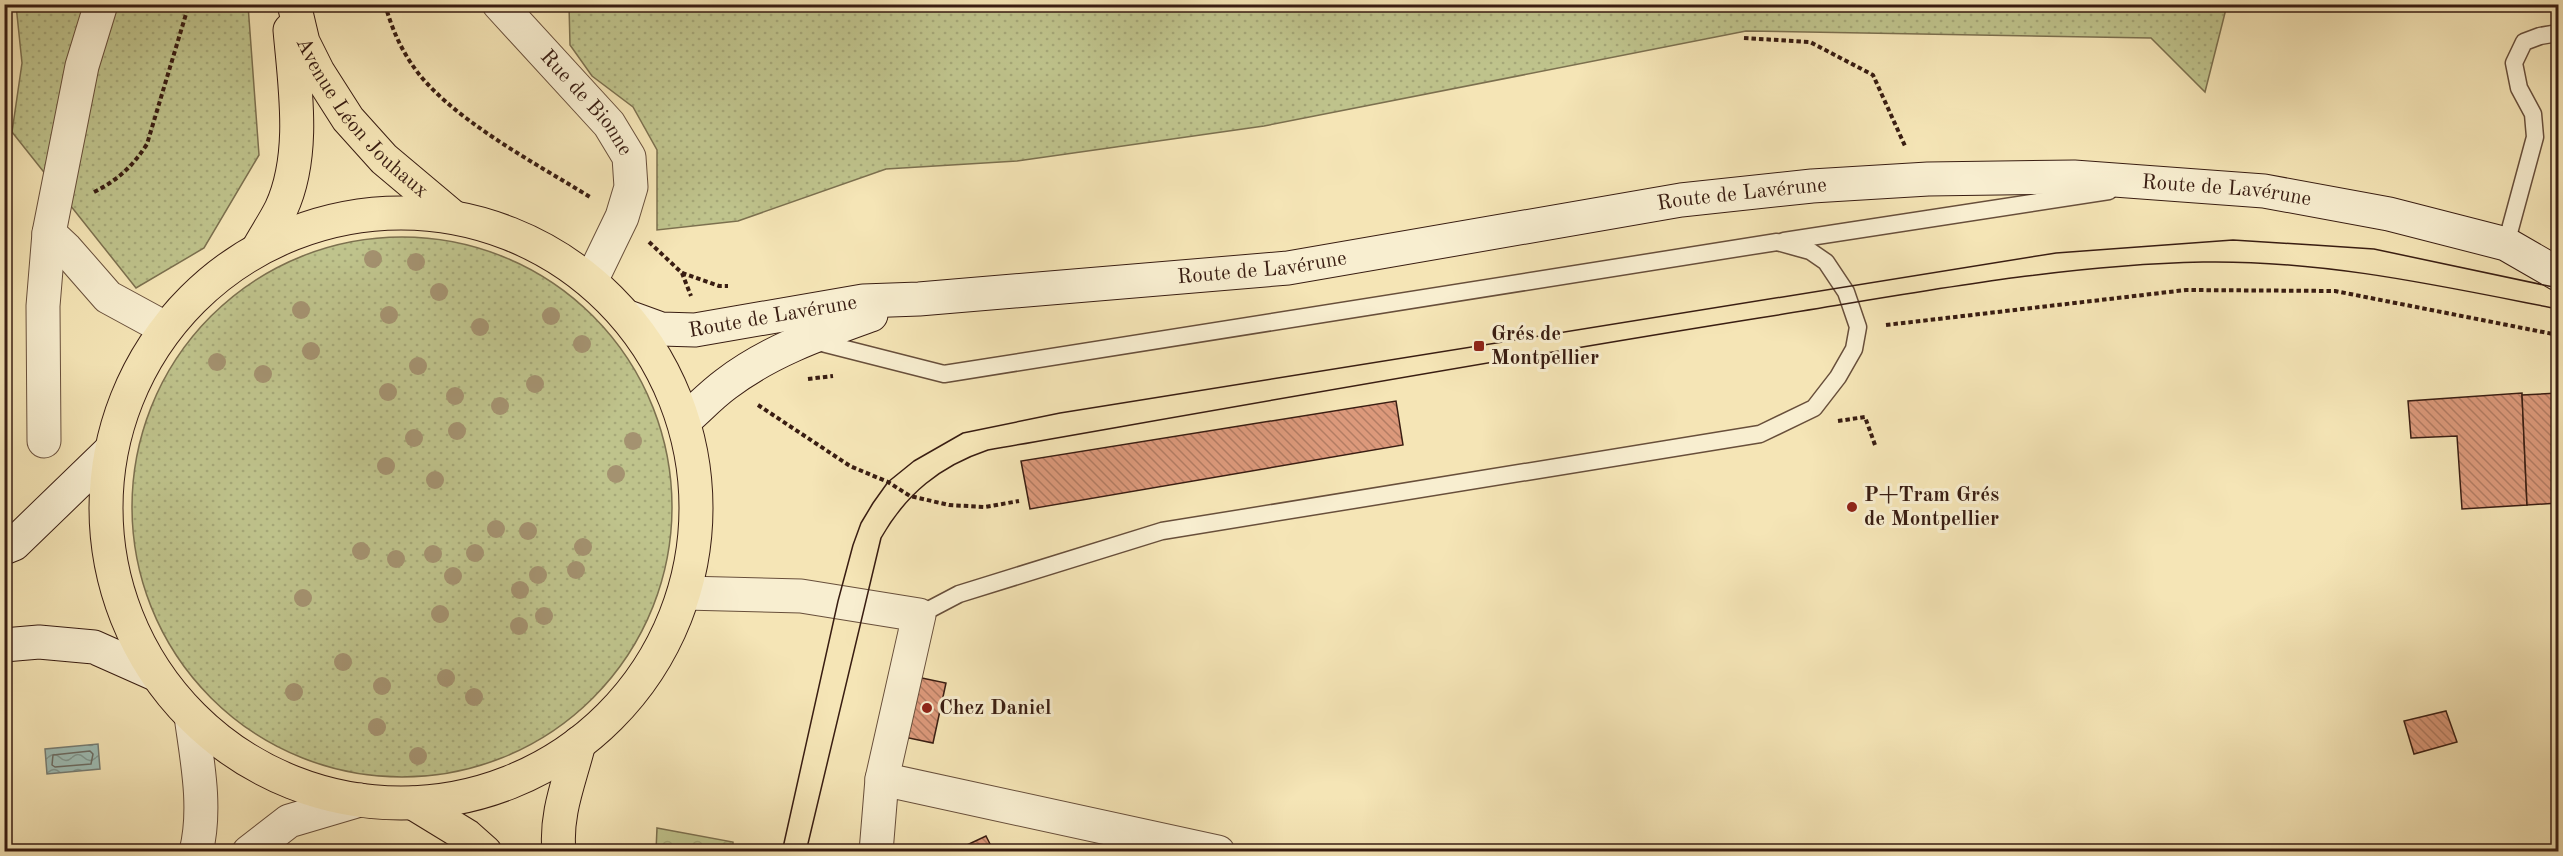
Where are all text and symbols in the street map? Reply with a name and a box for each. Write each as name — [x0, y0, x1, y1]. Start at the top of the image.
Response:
street label: Avenue Léon Jouhaux — [292, 34, 432, 202]
street label: Rue de Bionne — [536, 46, 636, 159]
street label: Route de Lavérune — [2141, 172, 2313, 210]
street label: Route de Lavérune — [1655, 175, 1827, 214]
street label: Route de Lavérune — [1176, 248, 1348, 288]
street label: Route de Lavérune — [687, 292, 859, 341]
place label: Grés de Montpellier — [1491, 324, 1599, 369]
marker: Grés de Montpellier — [1472, 339, 1486, 353]
place label: P+Tram Grés de Montpellier — [1864, 485, 1999, 530]
marker: P+Tram Grés de Montpellier — [1845, 500, 1859, 514]
place label: Chez Daniel — [939, 698, 1052, 719]
marker: Chez Daniel — [920, 701, 934, 715]

